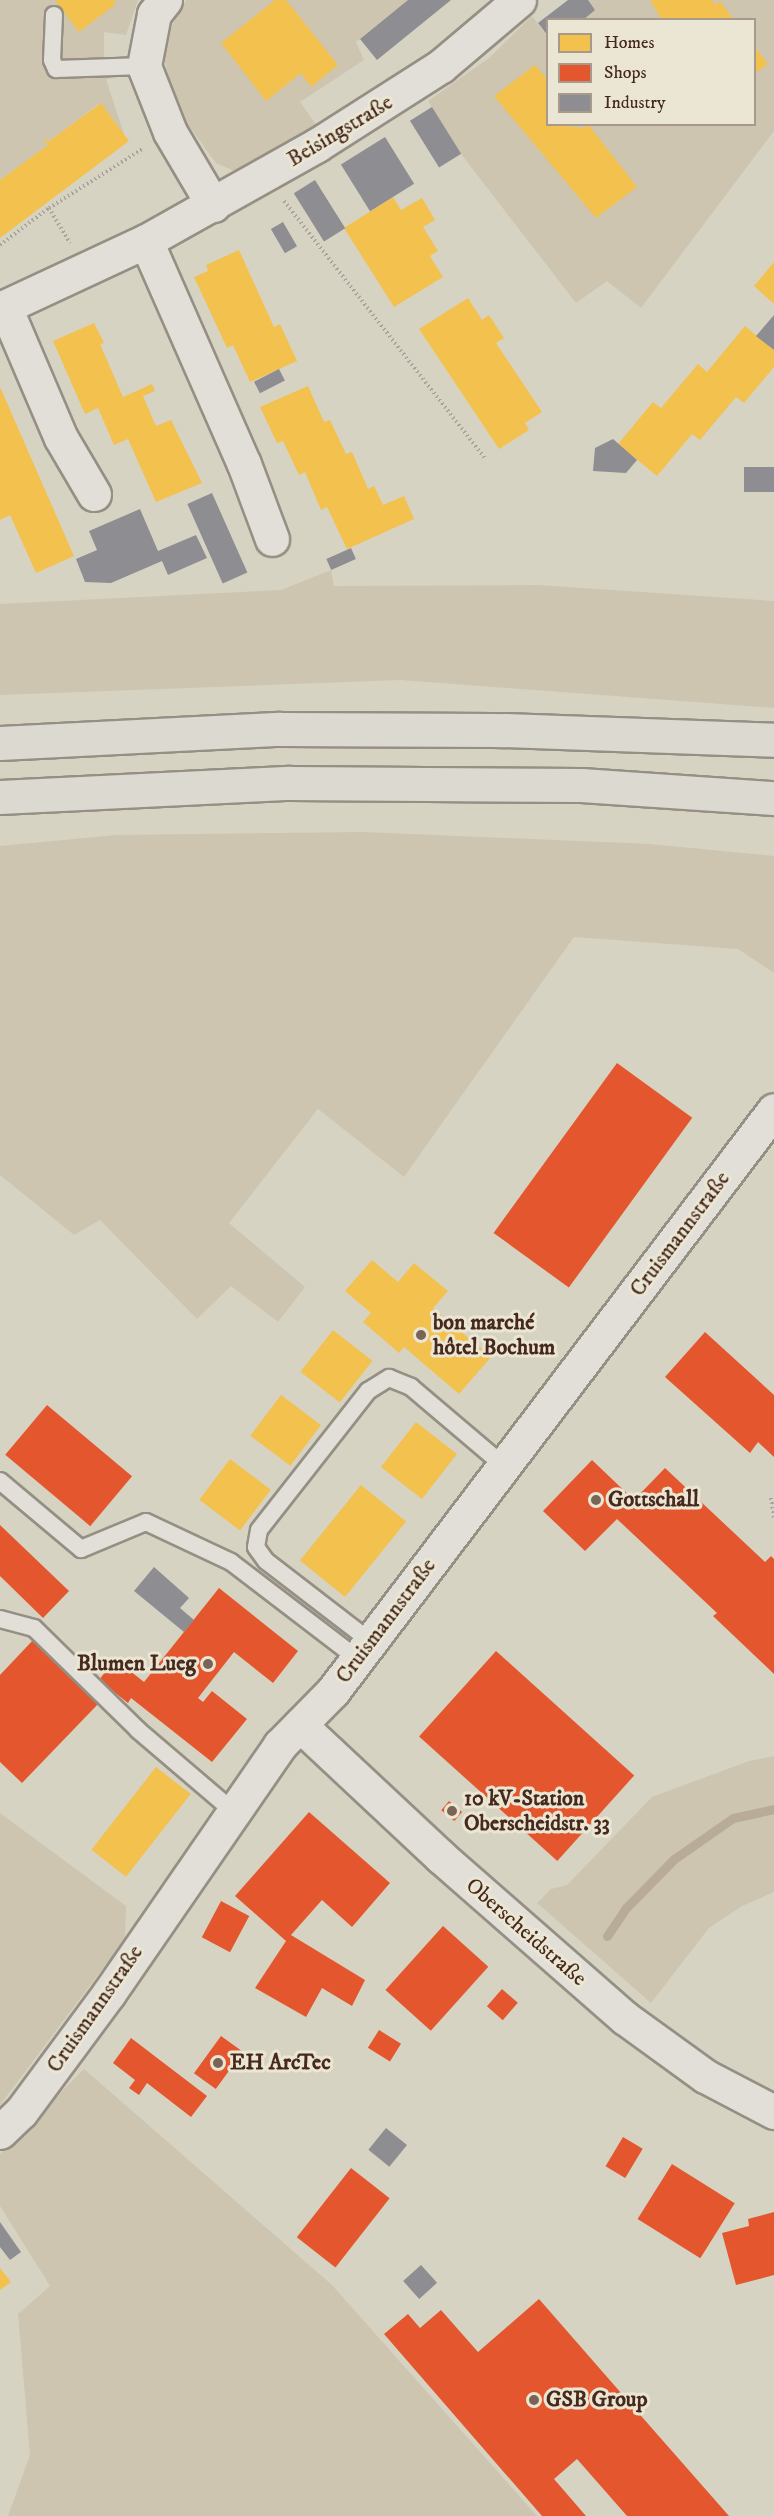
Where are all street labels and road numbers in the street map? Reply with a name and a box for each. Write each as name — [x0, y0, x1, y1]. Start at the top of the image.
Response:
street label: Beisingstraße — [283, 89, 397, 173]
street label: Cruismannstraße — [624, 1166, 736, 1302]
street label: Cruismannstraße — [330, 1553, 442, 1689]
street label: Oberscheidstraße — [460, 1872, 592, 1992]
street label: Cruismannstraße — [41, 1940, 149, 2078]

